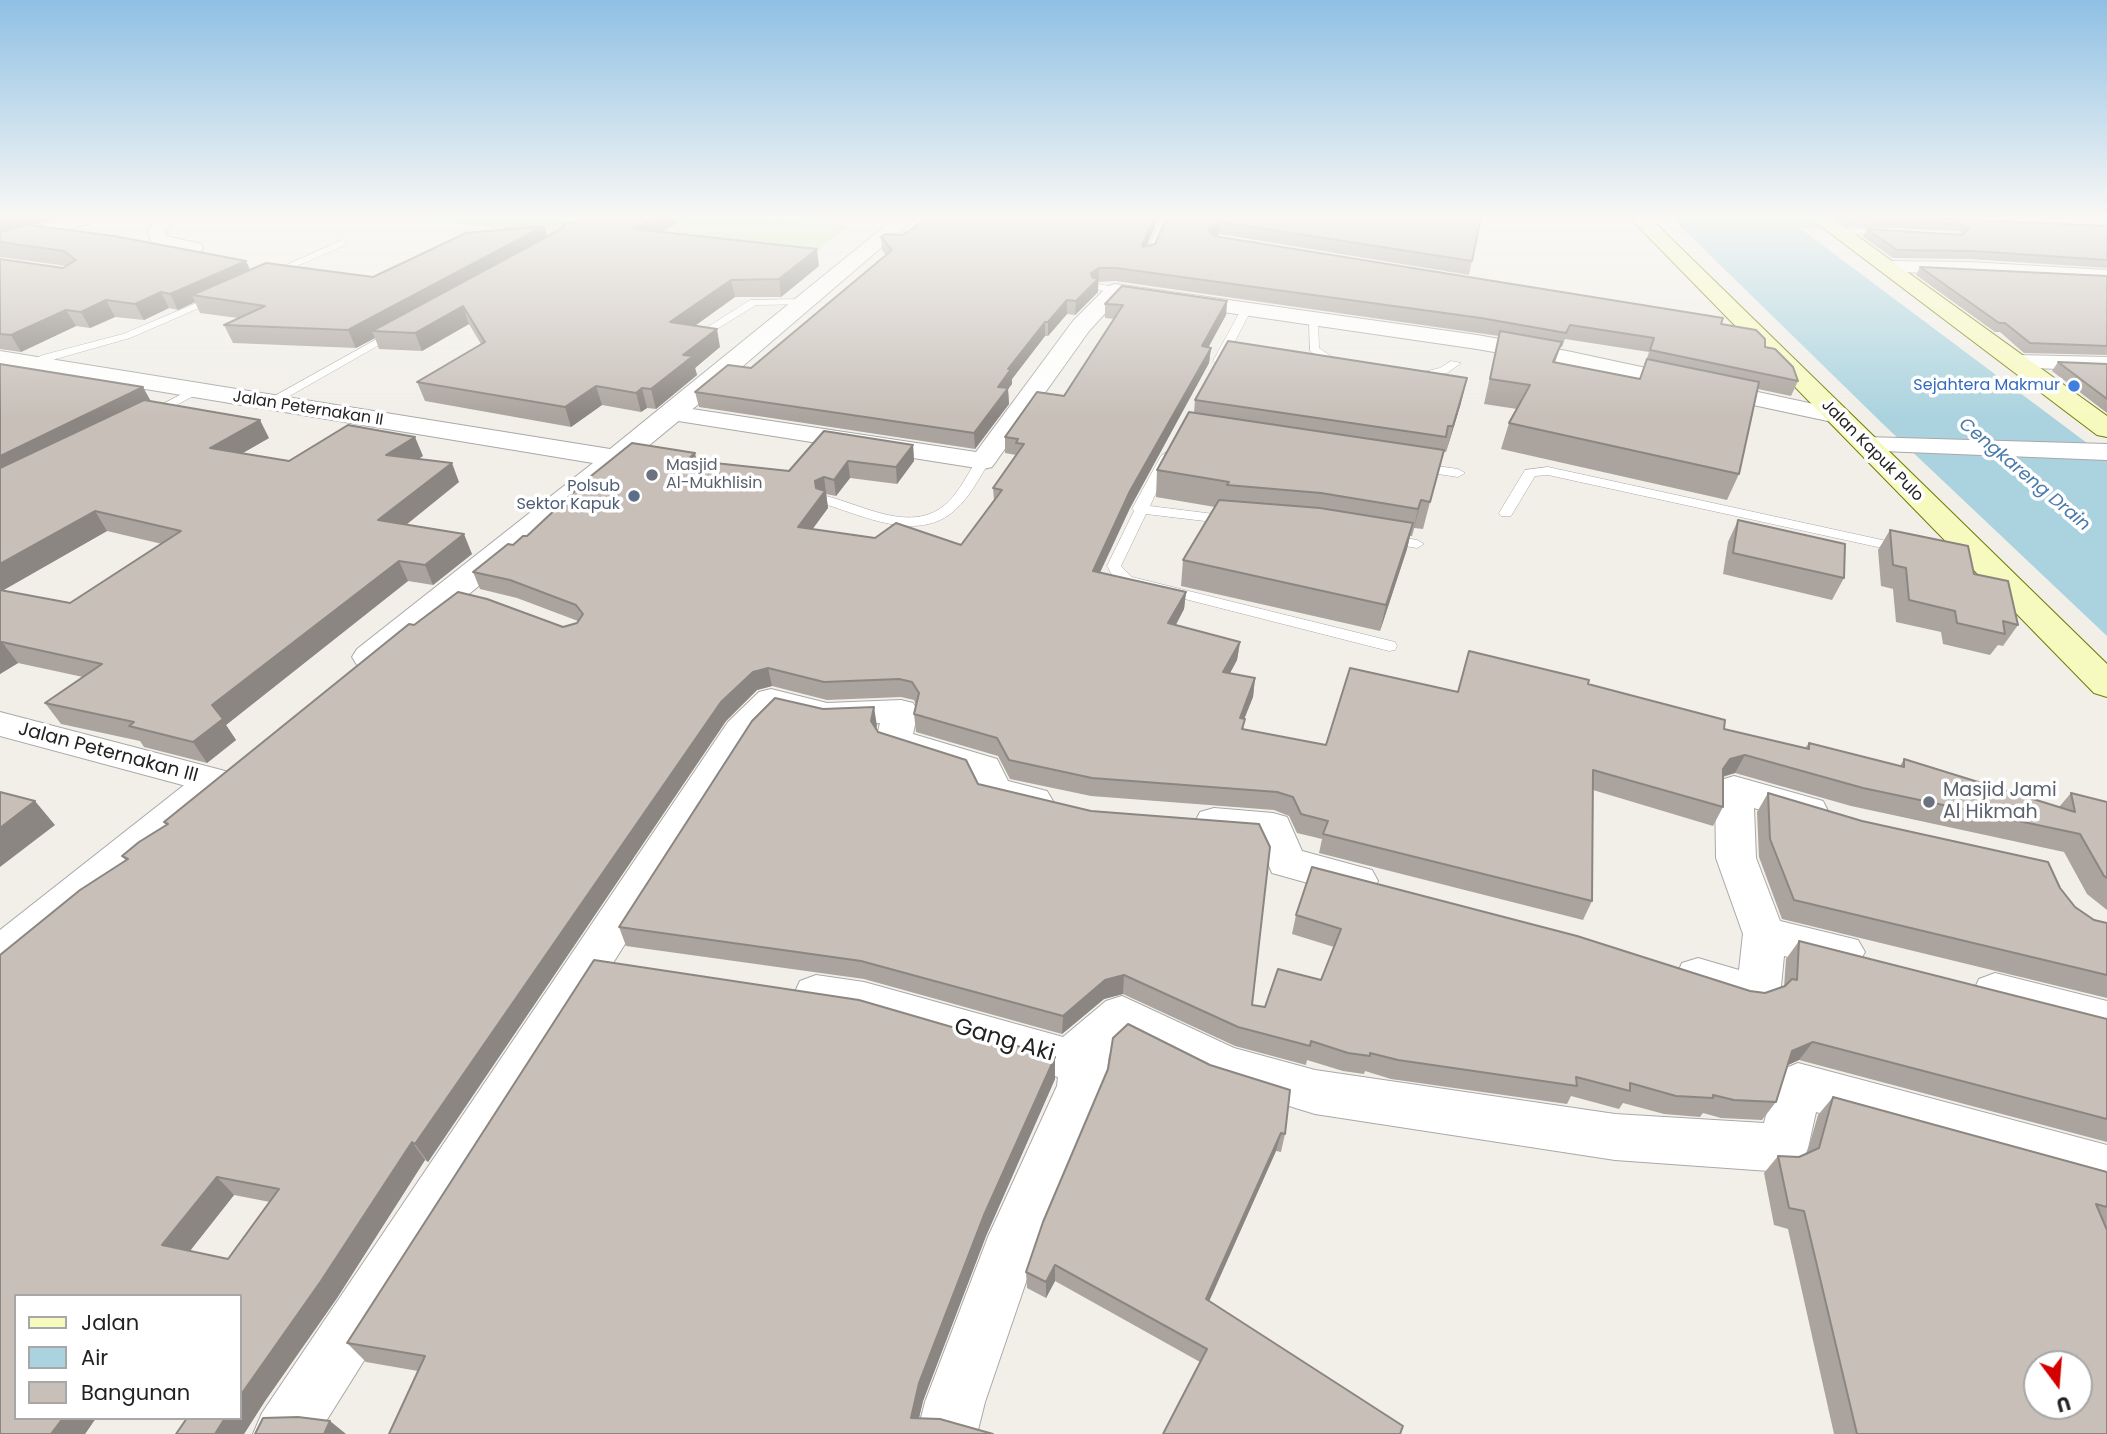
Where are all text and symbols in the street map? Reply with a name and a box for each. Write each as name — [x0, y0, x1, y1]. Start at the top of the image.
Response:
place label: Sejahtera Makmur — [1913, 376, 2060, 396]
marker: Sejahtera Makmur — [2066, 378, 2082, 394]
street label: Jalan Peternakan II — [231, 388, 385, 430]
street label: Jalan Kapuk Pulo — [1817, 396, 1927, 506]
water label: Cengkareng Drain — [1954, 414, 2094, 536]
place label: Masjid Al-Mukhlisin — [666, 456, 762, 494]
marker: Masjid Al-Mukhlisin — [644, 467, 660, 483]
place label: Polsub Sektor Kapuk — [516, 477, 620, 515]
marker: Polsub Sektor Kapuk — [626, 488, 642, 504]
street label: Jalan Peternakan III — [16, 718, 200, 788]
place label: Masjid Jami Al Hikmah — [1943, 780, 2057, 824]
marker: Masjid Jami Al Hikmah — [1921, 794, 1937, 810]
street label: Gang Aki — [951, 1014, 1057, 1068]
legend — [14, 1294, 242, 1420]
text: Jalan — [81, 1308, 139, 1337]
text: Air — [81, 1343, 108, 1372]
north arrow — [2023, 1350, 2093, 1420]
text: Bangunan — [81, 1378, 190, 1407]
text: U — [2053, 1389, 2074, 1419]

